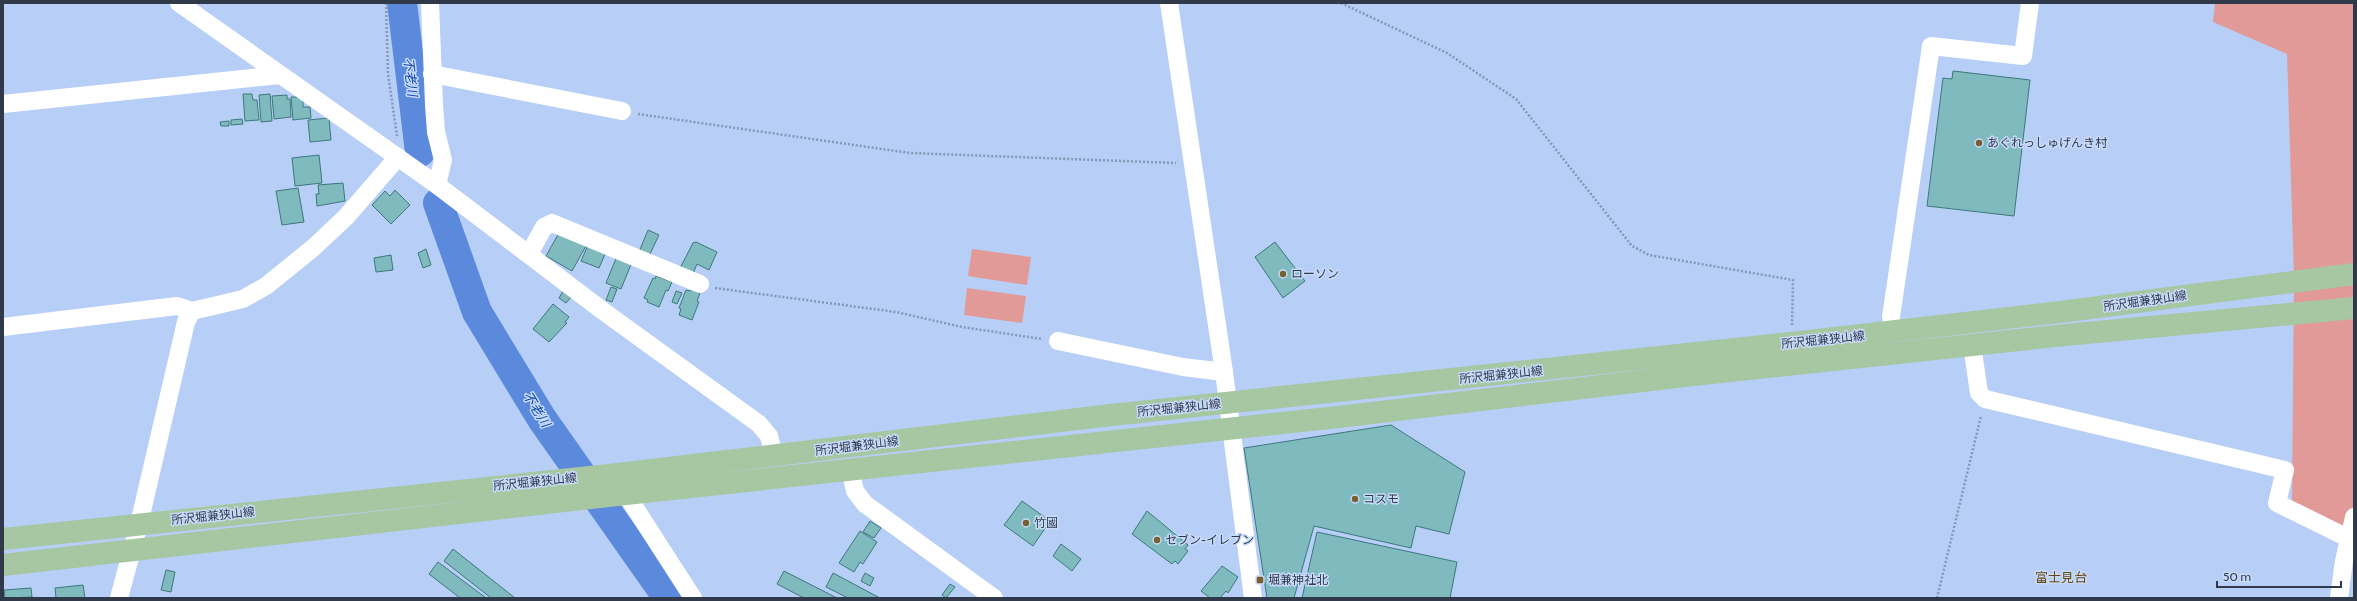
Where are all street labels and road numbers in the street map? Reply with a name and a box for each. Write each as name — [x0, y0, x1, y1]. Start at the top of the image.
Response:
street label: 所沢堀兼狭山線 — [2102, 287, 2188, 314]
street label: 所沢堀兼狭山線 — [1780, 328, 1866, 351]
street label: 所沢堀兼狭山線 — [1458, 363, 1544, 386]
street label: 所沢堀兼狭山線 — [1136, 396, 1222, 419]
street label: 所沢堀兼狭山線 — [814, 433, 900, 458]
street label: 所沢堀兼狭山線 — [492, 470, 578, 493]
street label: 所沢堀兼狭山線 — [170, 504, 256, 527]

